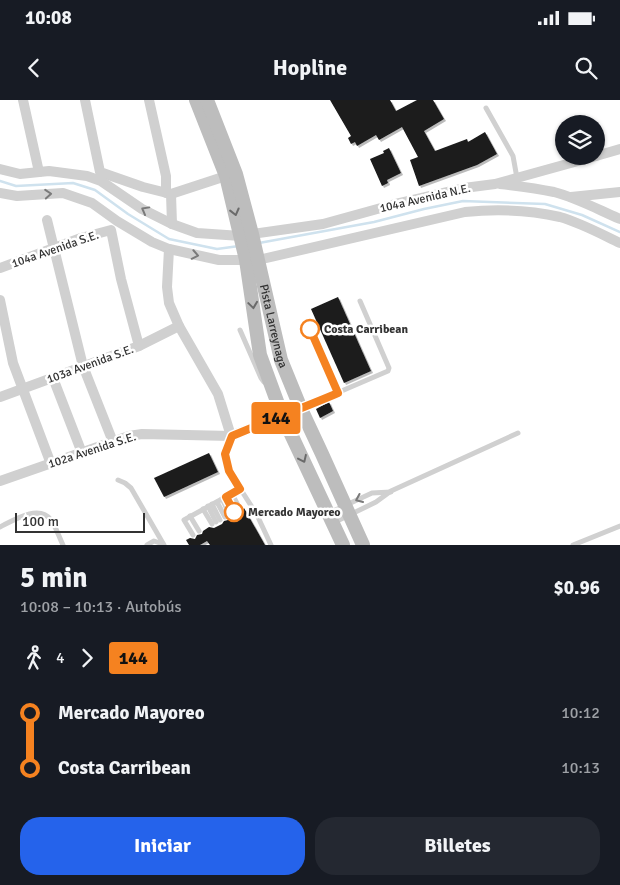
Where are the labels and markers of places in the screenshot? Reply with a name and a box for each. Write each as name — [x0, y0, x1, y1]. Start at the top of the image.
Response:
marker: Costa Carribean — [300, 319, 320, 339]
place label: Costa Carribean — [324, 322, 408, 337]
marker: Mercado Mayoreo — [224, 502, 244, 522]
place label: Mercado Mayoreo — [248, 505, 341, 520]

